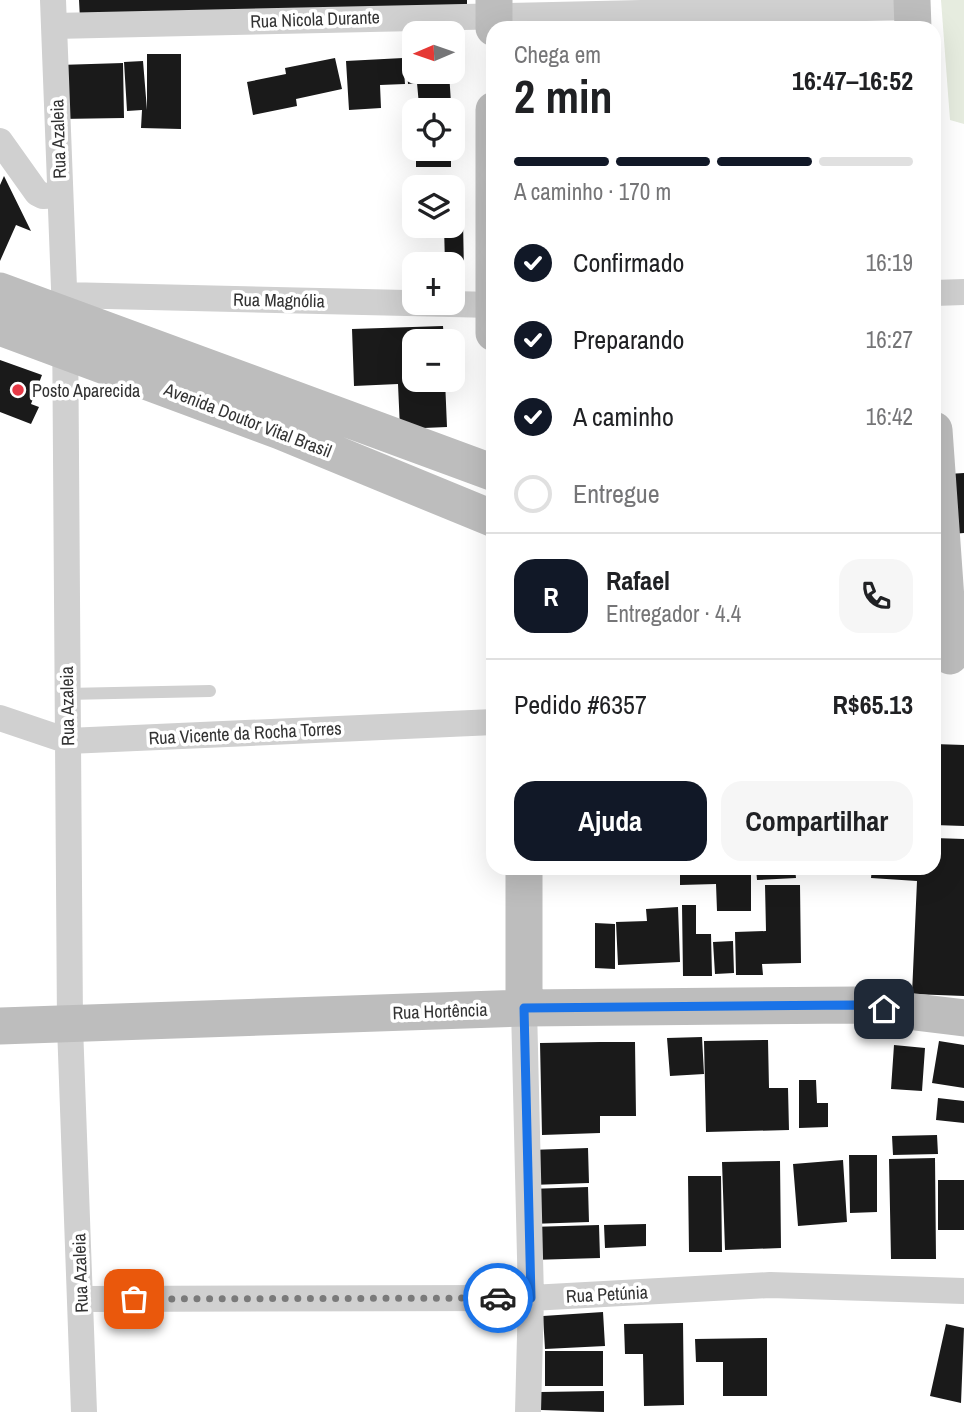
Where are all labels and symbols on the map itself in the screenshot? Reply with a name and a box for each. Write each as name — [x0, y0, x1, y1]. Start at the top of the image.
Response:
street label: Rua Nicola Durante — [250, 4, 380, 34]
north arrow — [402, 21, 466, 84]
street label: Rua Azaleia — [44, 99, 72, 179]
street label: Rua Magnólia — [233, 287, 325, 313]
street label: Avenida Doutor Vital Brasil — [160, 376, 335, 463]
place label: Posto Aparecida — [32, 378, 140, 403]
marker: Posto Aparecida — [10, 382, 26, 398]
street label: Rua Azaleia — [54, 666, 80, 746]
street label: Rua Vicente da Rocha Torres — [148, 715, 342, 751]
pin — [854, 979, 914, 1039]
street label: Rua Hortência — [392, 997, 488, 1025]
street label: Rua Azaleia — [66, 1233, 94, 1313]
courier — [463, 1263, 533, 1333]
pin — [104, 1269, 164, 1329]
street label: Rua Petúnia — [565, 1279, 649, 1309]

